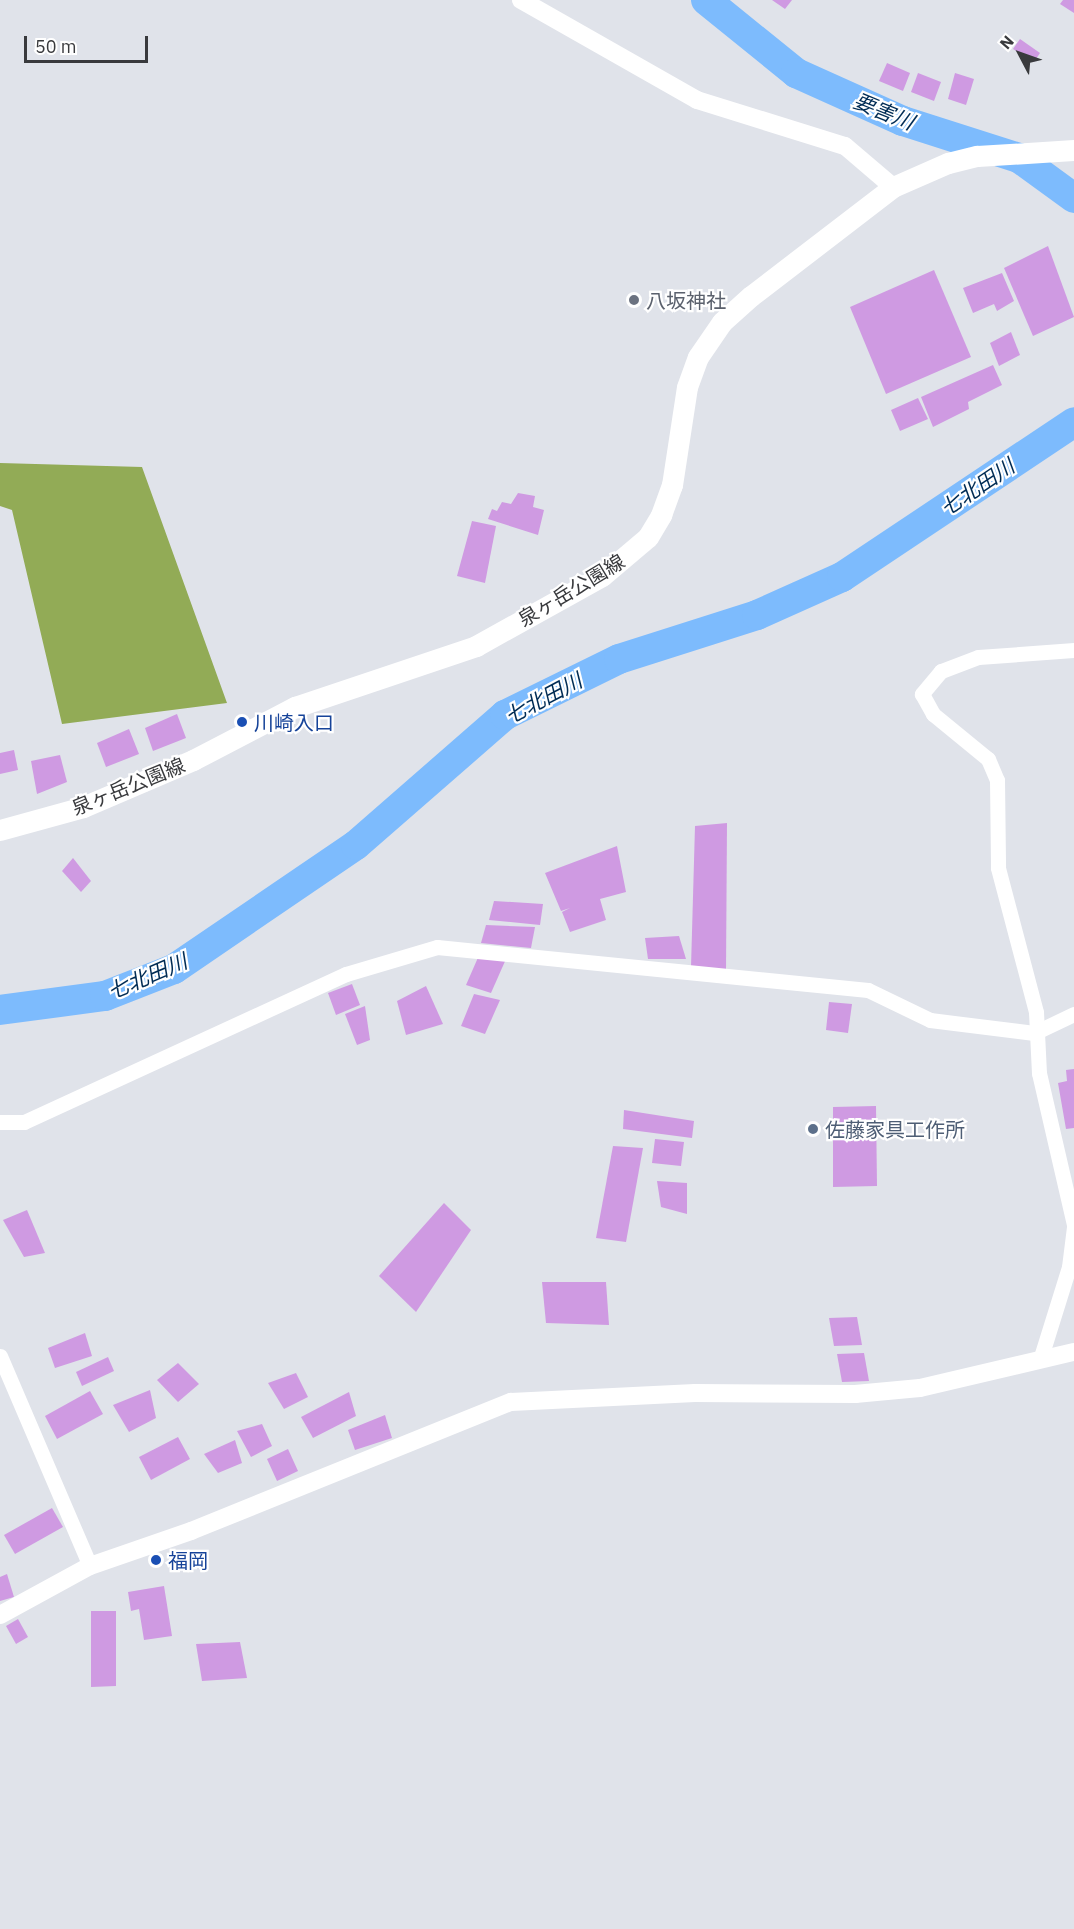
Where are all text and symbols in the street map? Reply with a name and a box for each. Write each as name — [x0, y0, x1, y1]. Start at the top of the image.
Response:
scale bar — [27, 24, 152, 62]
north arrow — [990, 24, 1050, 84]
text: N — [995, 31, 1018, 53]
text: 50 m — [35, 35, 77, 58]
water label: 要害川 — [850, 88, 918, 134]
place label: 八坂神社 — [646, 288, 726, 312]
marker: 八坂神社 — [627, 293, 641, 307]
water label: 七北田川 — [935, 453, 1019, 521]
street label: 泉ヶ岳公園線 — [513, 549, 629, 631]
water label: 七北田川 — [500, 667, 586, 729]
place label: 川崎入口 — [254, 710, 334, 734]
marker: 川崎入口 — [235, 715, 249, 729]
street label: 泉ヶ岳公園線 — [68, 752, 188, 820]
water label: 七北田川 — [103, 948, 191, 1004]
place label: 佐藤家具工作所 — [825, 1117, 965, 1141]
marker: 佐藤家具工作所 — [806, 1122, 820, 1136]
place label: 福岡 — [168, 1548, 208, 1572]
marker: 福岡 — [149, 1553, 163, 1567]

